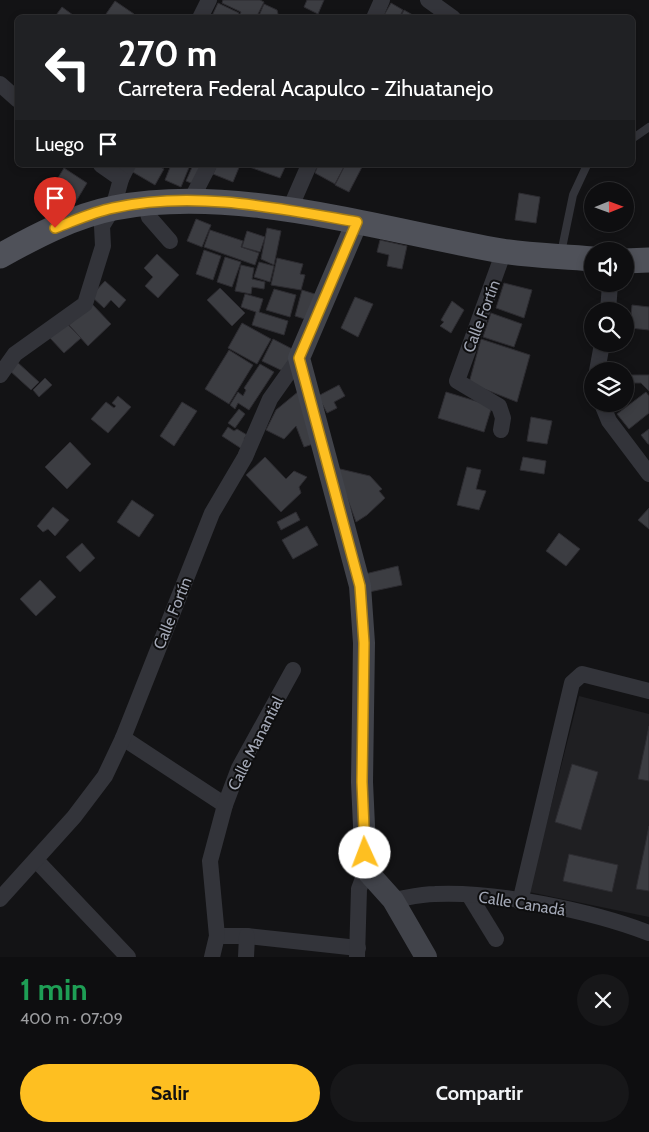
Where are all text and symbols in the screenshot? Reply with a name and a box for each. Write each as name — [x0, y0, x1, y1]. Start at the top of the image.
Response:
text: 270 m — [118, 32, 217, 75]
icon: left — [35, 35, 100, 100]
text: Carretera Federal Acapulco - Zihuatanejo — [118, 75, 493, 102]
icon: arrive — [94, 130, 122, 158]
text: Luego — [35, 133, 84, 156]
pin — [34, 177, 76, 228]
north arrow — [584, 182, 634, 232]
map controls — [584, 182, 634, 412]
icon: arrive — [41, 184, 69, 212]
button: sound — [584, 242, 634, 292]
street label: Calle Fortín — [459, 277, 504, 355]
button: search — [584, 302, 634, 352]
button: layers — [584, 362, 634, 412]
street label: Calle Fortín — [149, 574, 196, 652]
street label: Calle Manantial — [224, 693, 287, 793]
position arrow — [338, 826, 390, 878]
street label: Calle Canadá — [477, 887, 567, 920]
text: 1 min — [20, 971, 88, 1008]
button: close — [577, 974, 629, 1026]
text: 400 m · 07:09 — [20, 1009, 123, 1028]
button: Salir — [20, 1064, 320, 1122]
button: Compartir — [330, 1064, 629, 1122]

